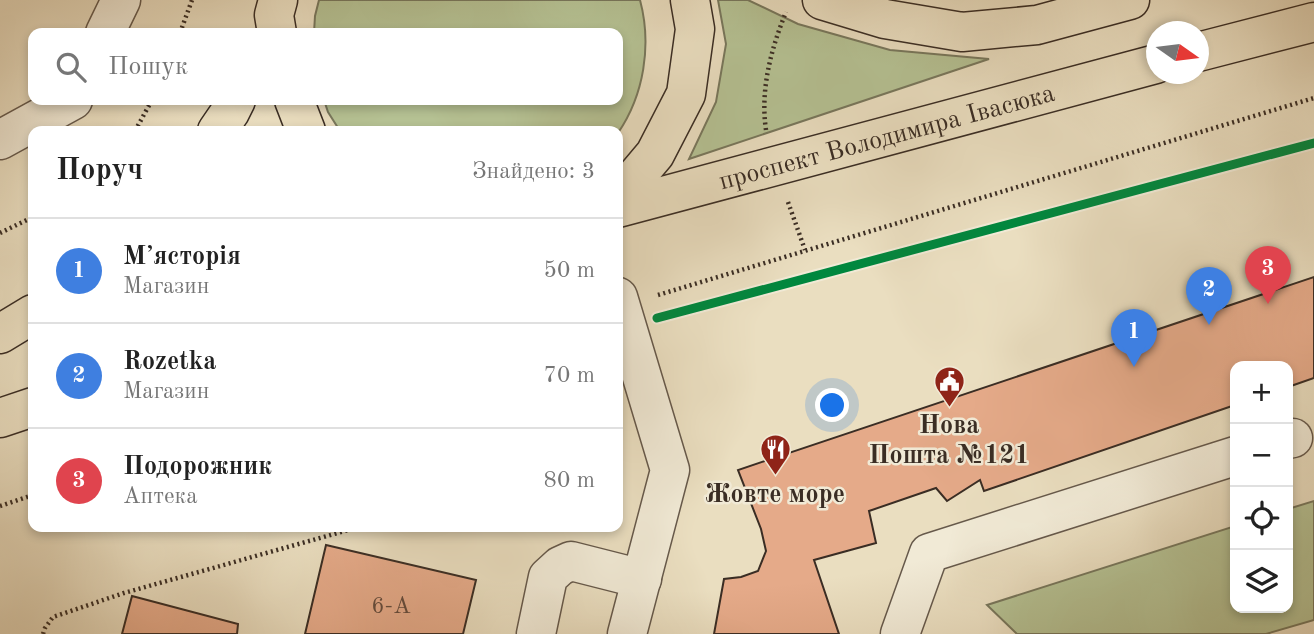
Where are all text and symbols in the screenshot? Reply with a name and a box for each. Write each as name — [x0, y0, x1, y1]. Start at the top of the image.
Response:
north arrow — [1146, 21, 1209, 84]
search box — [28, 28, 623, 105]
icon: search — [52, 48, 90, 86]
text: Пошук — [108, 54, 188, 80]
street label: проспект Володимира Івасюка — [716, 81, 1058, 195]
text: Поруч — [56, 156, 143, 186]
text: Знайдено: 3 — [472, 160, 595, 183]
text: Мʼясторія — [123, 244, 241, 270]
pin: 3 — [1245, 246, 1291, 304]
text: 1 — [72, 259, 86, 282]
text: 50 m — [544, 259, 595, 282]
pin: 2 — [1186, 267, 1232, 325]
text: Магазин — [123, 275, 209, 298]
pin: 1 — [1111, 309, 1157, 367]
text: Rozetka — [123, 349, 217, 375]
map controls — [1230, 361, 1293, 613]
button: + — [1230, 361, 1293, 424]
text: 2 — [72, 364, 86, 387]
text: 70 m — [544, 364, 595, 387]
public building icon: Нова Пошта №121 — [932, 364, 966, 408]
text: Магазин — [123, 380, 209, 403]
your location — [815, 388, 849, 422]
place label: Нова Пошта №121 — [868, 413, 1030, 469]
button: − — [1230, 424, 1293, 487]
restaurant icon: Жовте море — [758, 433, 792, 477]
text: Подорожник — [123, 454, 272, 480]
text: 3 — [72, 469, 86, 492]
text: 80 m — [544, 469, 595, 492]
place label: Жовте море — [705, 482, 845, 508]
text: Аптека — [123, 485, 198, 508]
button: locate — [1230, 487, 1293, 550]
button: layers — [1230, 550, 1293, 613]
house number: 6-А — [371, 595, 411, 618]

